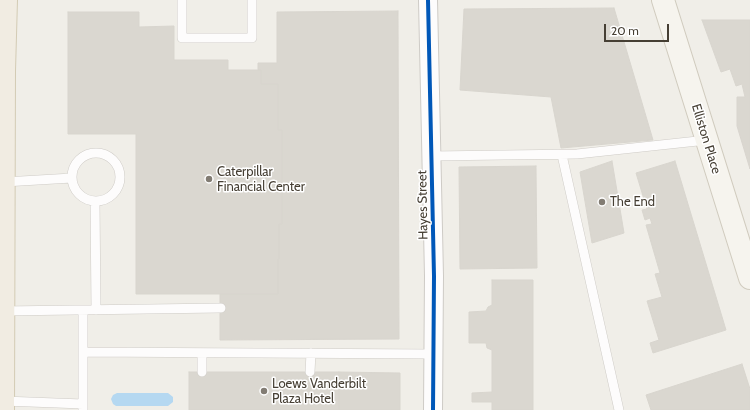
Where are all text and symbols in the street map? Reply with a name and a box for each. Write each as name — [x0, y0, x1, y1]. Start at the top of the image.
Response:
scale bar — [606, 16, 671, 42]
text: 20 m — [611, 23, 639, 38]
street label: Elliston Place — [688, 102, 724, 176]
place label: Caterpillar Financial Center — [217, 164, 305, 195]
street label: Hayes Street — [415, 170, 431, 240]
marker: Caterpillar Financial Center — [204, 174, 214, 184]
place label: The End — [610, 194, 655, 210]
marker: The End — [597, 197, 607, 207]
place label: Loews Vanderbilt Plaza Hotel — [272, 376, 366, 407]
marker: Loews Vanderbilt Plaza Hotel — [259, 386, 269, 396]

